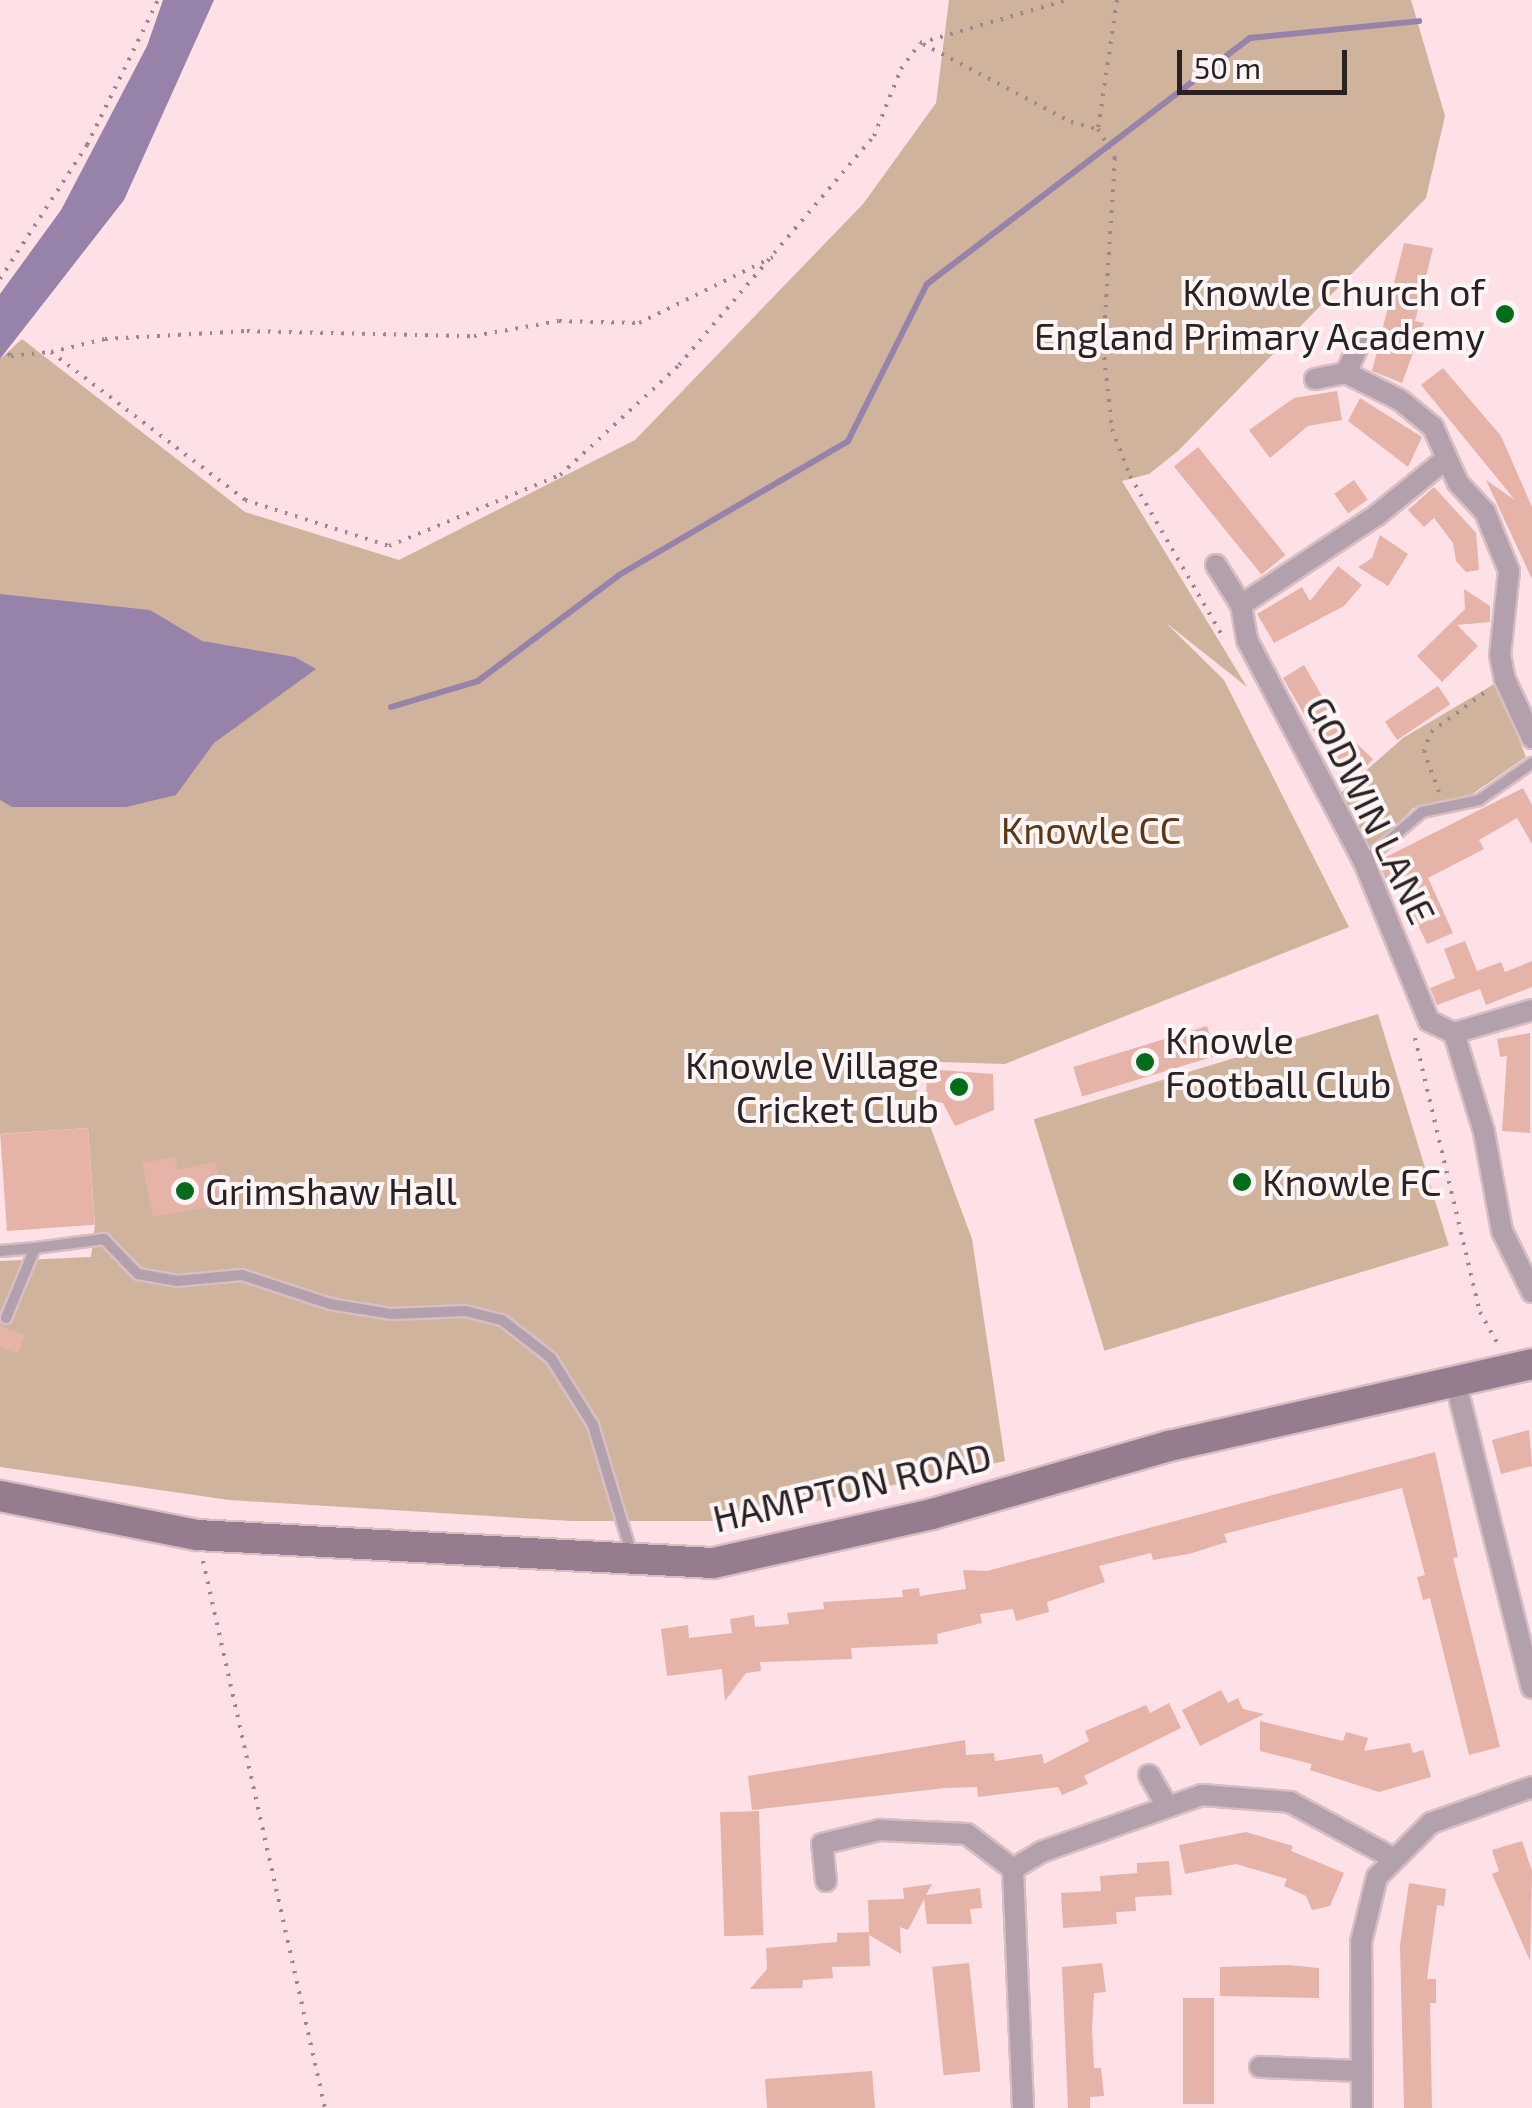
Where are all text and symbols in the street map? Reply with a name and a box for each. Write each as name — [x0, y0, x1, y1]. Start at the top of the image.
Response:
scale bar — [1182, 30, 1352, 92]
text: 50 m — [1194, 49, 1261, 85]
place label: Knowle Church of England Primary Academy — [1032, 269, 1485, 358]
marker: Knowle Church of England Primary Academy — [1494, 303, 1516, 325]
street label: GODWIN LANE — [1296, 689, 1446, 931]
park label: Knowle CC — [1001, 807, 1181, 853]
place label: Knowle Football Club — [1165, 1017, 1392, 1106]
place label: Knowle Village Cricket Club — [684, 1042, 939, 1132]
marker: Knowle Football Club — [1134, 1051, 1156, 1073]
marker: Knowle Village Cricket Club — [948, 1076, 970, 1098]
place label: Knowle FC — [1262, 1159, 1441, 1205]
place label: Grimshaw Hall — [205, 1168, 458, 1214]
marker: Knowle FC — [1231, 1171, 1253, 1193]
marker: Grimshaw Hall — [174, 1180, 196, 1202]
street label: HAMPTON ROAD — [708, 1433, 996, 1541]

